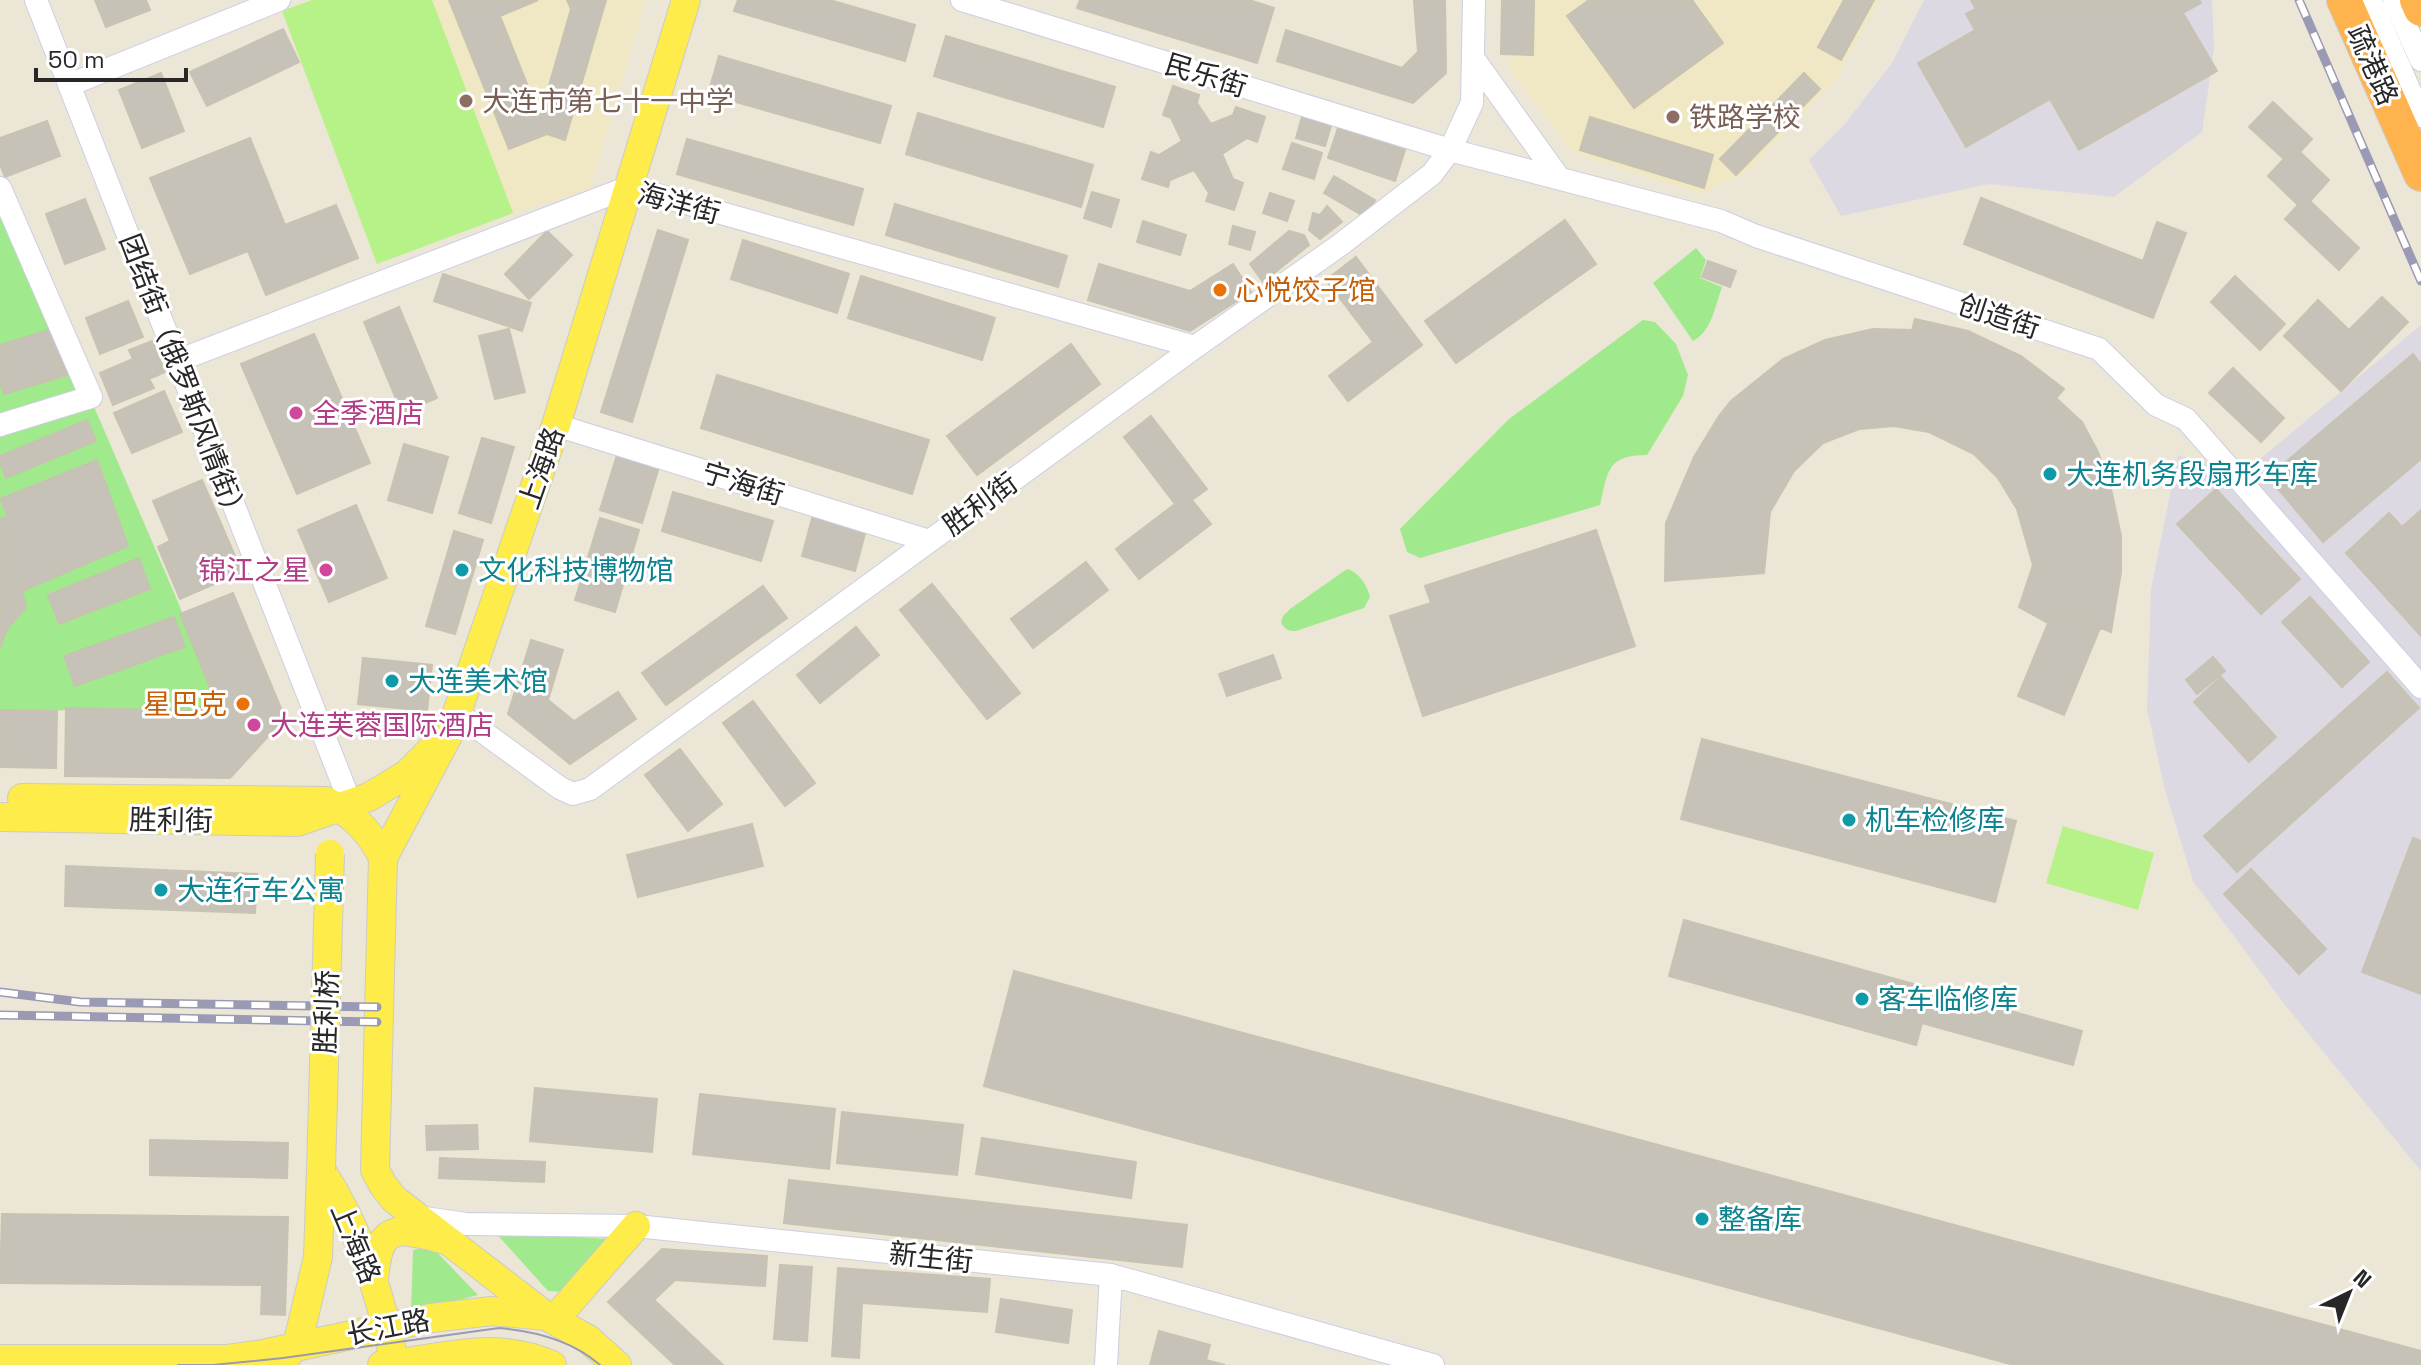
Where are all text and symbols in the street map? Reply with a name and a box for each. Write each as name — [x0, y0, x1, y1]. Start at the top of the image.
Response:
street label: 疏港路 — [2339, 19, 2407, 111]
scale bar — [36, 32, 186, 82]
text: 50 m — [48, 44, 105, 75]
street label: 民乐街 — [1161, 46, 1251, 104]
place label: 大连市第七十一中学 — [482, 83, 734, 119]
marker: 大连市第七十一中学 — [457, 92, 475, 110]
place label: 铁路学校 — [1689, 99, 1801, 135]
marker: 铁路学校 — [1664, 108, 1682, 126]
street label: 海洋街 — [634, 175, 724, 231]
street label: 团结街（俄罗斯风情街） — [112, 229, 256, 529]
place label: 心悦饺子馆 — [1236, 272, 1376, 308]
marker: 心悦饺子馆 — [1211, 281, 1229, 299]
street label: 创造街 — [1953, 286, 2045, 346]
place label: 全季酒店 — [312, 395, 424, 431]
marker: 全季酒店 — [287, 404, 305, 422]
street label: 上海路 — [510, 422, 572, 514]
street label: 宁海街 — [698, 454, 788, 512]
place label: 大连机务段扇形车库 — [2066, 456, 2318, 492]
street label: 胜利街 — [935, 465, 1025, 543]
marker: 大连机务段扇形车库 — [2041, 465, 2059, 483]
place label: 锦江之星 — [198, 552, 310, 588]
place label: 文化科技博物馆 — [478, 552, 674, 588]
marker: 锦江之星 — [317, 561, 335, 579]
marker: 文化科技博物馆 — [453, 561, 471, 579]
place label: 大连美术馆 — [408, 663, 548, 699]
marker: 大连美术馆 — [383, 672, 401, 690]
place label: 星巴克 — [143, 686, 227, 722]
marker: 星巴克 — [234, 695, 252, 713]
place label: 大连芙蓉国际酒店 — [270, 707, 494, 743]
marker: 大连芙蓉国际酒店 — [245, 716, 263, 734]
street label: 胜利街 — [129, 801, 213, 839]
place label: 机车检修库 — [1865, 802, 2005, 838]
marker: 机车检修库 — [1840, 811, 1858, 829]
place label: 大连行车公寓 — [177, 872, 345, 908]
marker: 大连行车公寓 — [152, 881, 170, 899]
street label: 胜利桥 — [307, 969, 345, 1055]
place label: 客车临修库 — [1878, 981, 2018, 1017]
marker: 客车临修库 — [1853, 990, 1871, 1008]
street label: 上海路 — [323, 1197, 389, 1289]
place label: 整备库 — [1718, 1201, 1802, 1237]
marker: 整备库 — [1693, 1210, 1711, 1228]
street label: 新生街 — [887, 1235, 975, 1279]
north arrow — [2309, 1253, 2389, 1333]
text: N — [2348, 1263, 2378, 1294]
street label: 长江路 — [343, 1301, 433, 1353]

